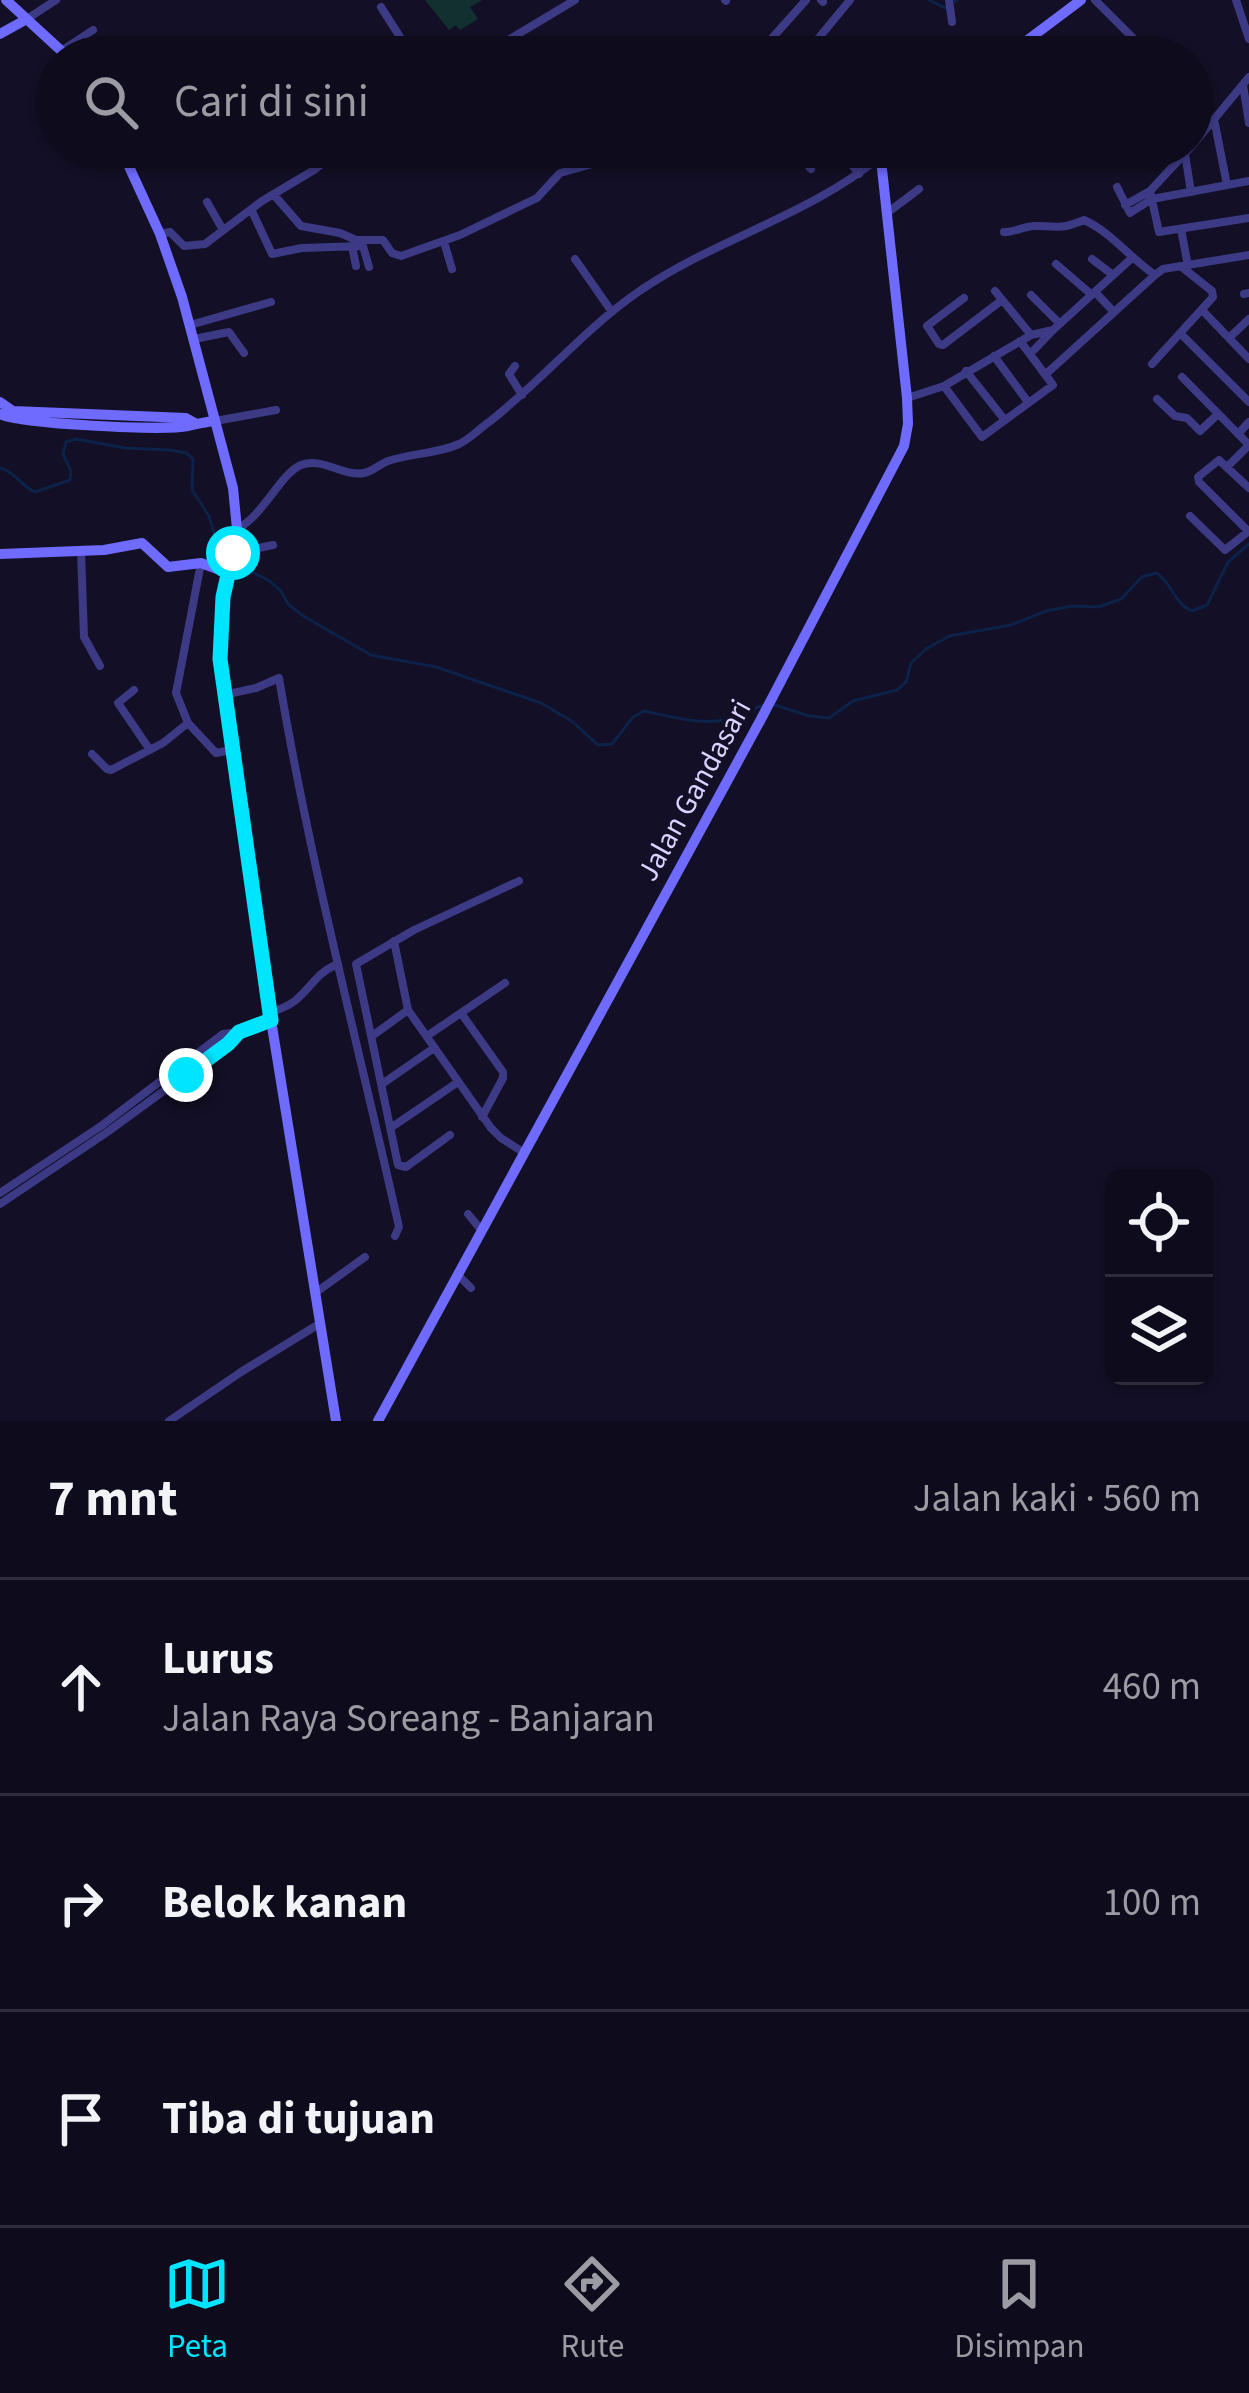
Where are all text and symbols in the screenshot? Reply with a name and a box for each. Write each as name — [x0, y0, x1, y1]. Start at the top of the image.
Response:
search box — [36, 36, 1213, 168]
icon: search — [78, 69, 144, 135]
text: Cari di sini — [174, 70, 369, 134]
route start — [206, 526, 260, 580]
street label: Jalan Gandasari — [627, 691, 762, 889]
route end — [159, 1048, 213, 1102]
map controls — [1105, 1169, 1213, 1385]
button: locate — [1105, 1169, 1213, 1277]
button: layers — [1105, 1277, 1213, 1385]
text: 7 mnt — [48, 1463, 178, 1535]
text: Jalan kaki · 560 m — [913, 1471, 1201, 1527]
text: Lurus — [162, 1627, 274, 1691]
icon: ahead — [48, 1654, 114, 1720]
text: 460 m — [1103, 1659, 1201, 1715]
text: Jalan Raya Soreang - Banjaran — [162, 1691, 655, 1747]
icon: right — [48, 1870, 114, 1936]
text: Belok kanan — [162, 1871, 407, 1935]
text: 100 m — [1103, 1875, 1201, 1931]
icon: arrive — [48, 2086, 114, 2152]
text: Tiba di tujuan — [162, 2087, 435, 2151]
tab: Peta — [164, 2251, 230, 2370]
tab: Rute — [559, 2251, 625, 2370]
tab: Disimpan — [954, 2251, 1085, 2370]

